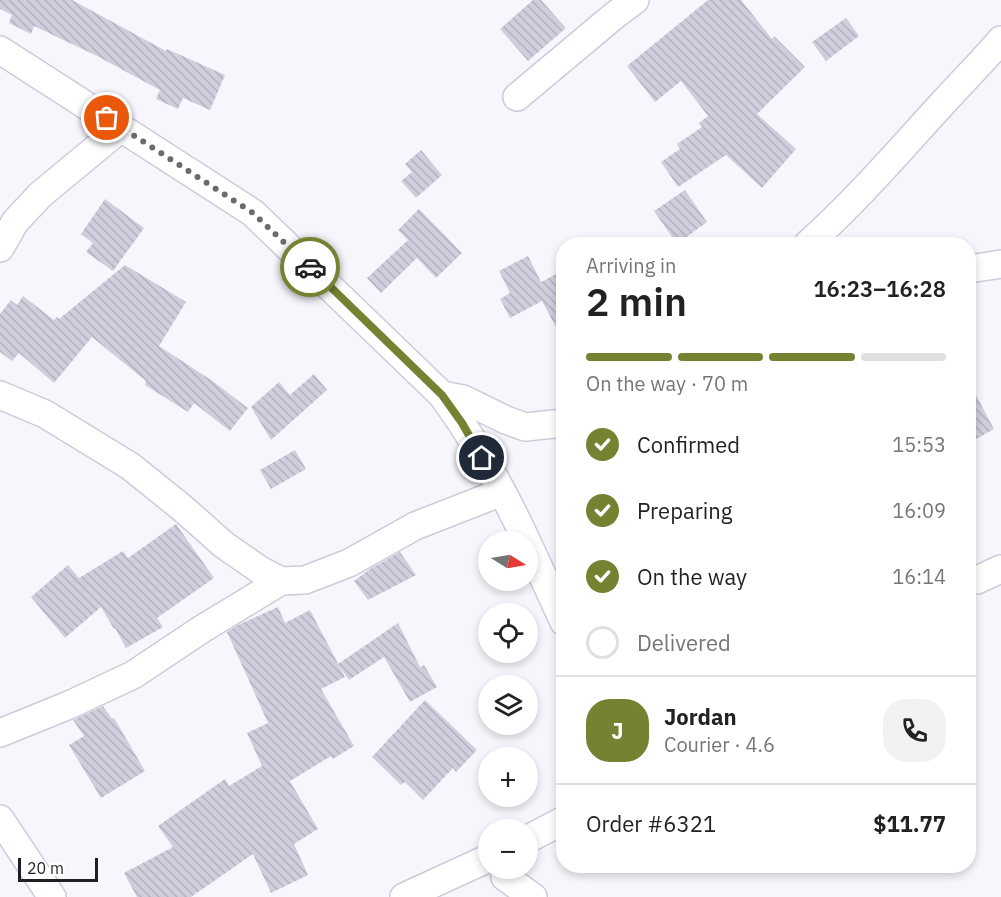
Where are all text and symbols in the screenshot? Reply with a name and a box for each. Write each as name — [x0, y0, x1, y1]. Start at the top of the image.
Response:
pin — [81, 92, 132, 143]
icon: bag — [90, 101, 123, 134]
courier — [280, 237, 340, 297]
icon: car — [294, 251, 327, 284]
text: Arriving in — [586, 252, 676, 279]
text: 16:23–16:28 — [813, 274, 946, 303]
text: 2 min — [586, 276, 687, 327]
text: On the way · 70 m — [586, 370, 748, 397]
icon: check — [586, 428, 619, 461]
text: Confirmed — [637, 430, 740, 459]
text: 15:53 — [892, 431, 946, 458]
pin — [456, 432, 507, 483]
icon: home — [465, 441, 498, 474]
icon: check — [586, 494, 619, 527]
text: Preparing — [637, 496, 732, 525]
text: 16:09 — [892, 497, 946, 524]
north arrow — [478, 531, 538, 591]
map controls — [478, 531, 538, 879]
icon: check — [586, 560, 619, 593]
text: On the way — [637, 562, 747, 591]
text: 16:14 — [892, 563, 946, 590]
button: locate — [478, 603, 538, 663]
text: Delivered — [637, 628, 731, 657]
button: layers — [478, 675, 538, 735]
button: phone — [883, 699, 946, 762]
text: Jordan — [664, 702, 737, 731]
text: J — [611, 716, 624, 745]
text: Courier · 4.6 — [664, 731, 775, 758]
button: + — [478, 747, 538, 807]
text: Order #6321 — [586, 809, 716, 838]
text: $11.77 — [873, 809, 946, 838]
button: − — [478, 819, 538, 879]
scale bar — [18, 855, 98, 882]
text: 20 m — [27, 858, 64, 878]

